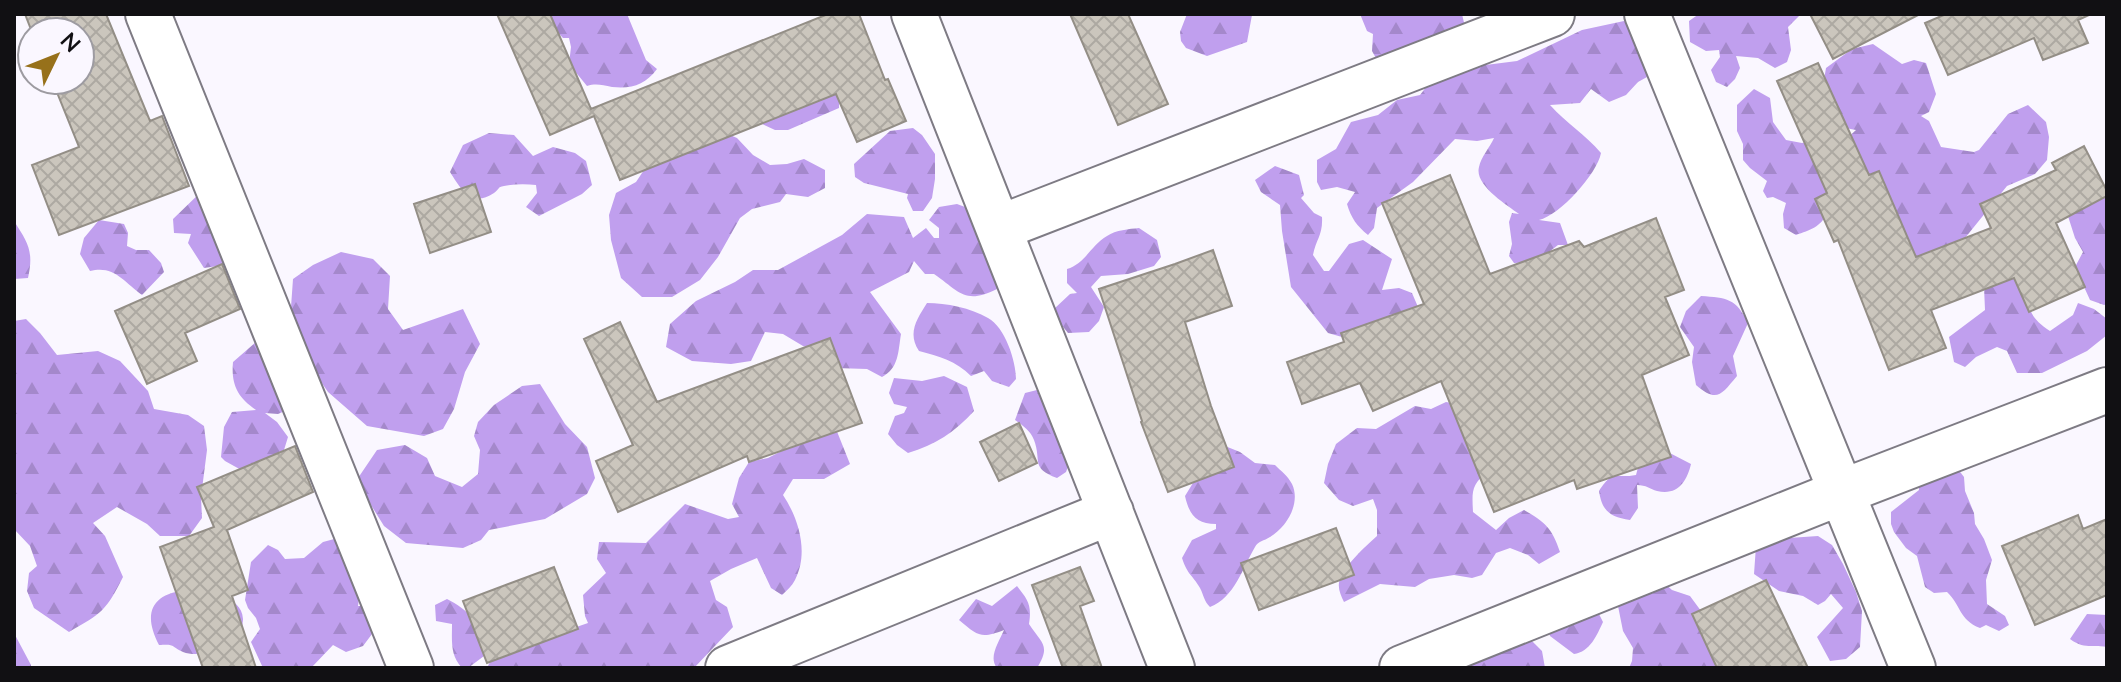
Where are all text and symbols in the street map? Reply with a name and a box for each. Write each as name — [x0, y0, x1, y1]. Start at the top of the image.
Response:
north arrow — [16, 16, 96, 96]
text: N — [55, 27, 87, 57]

